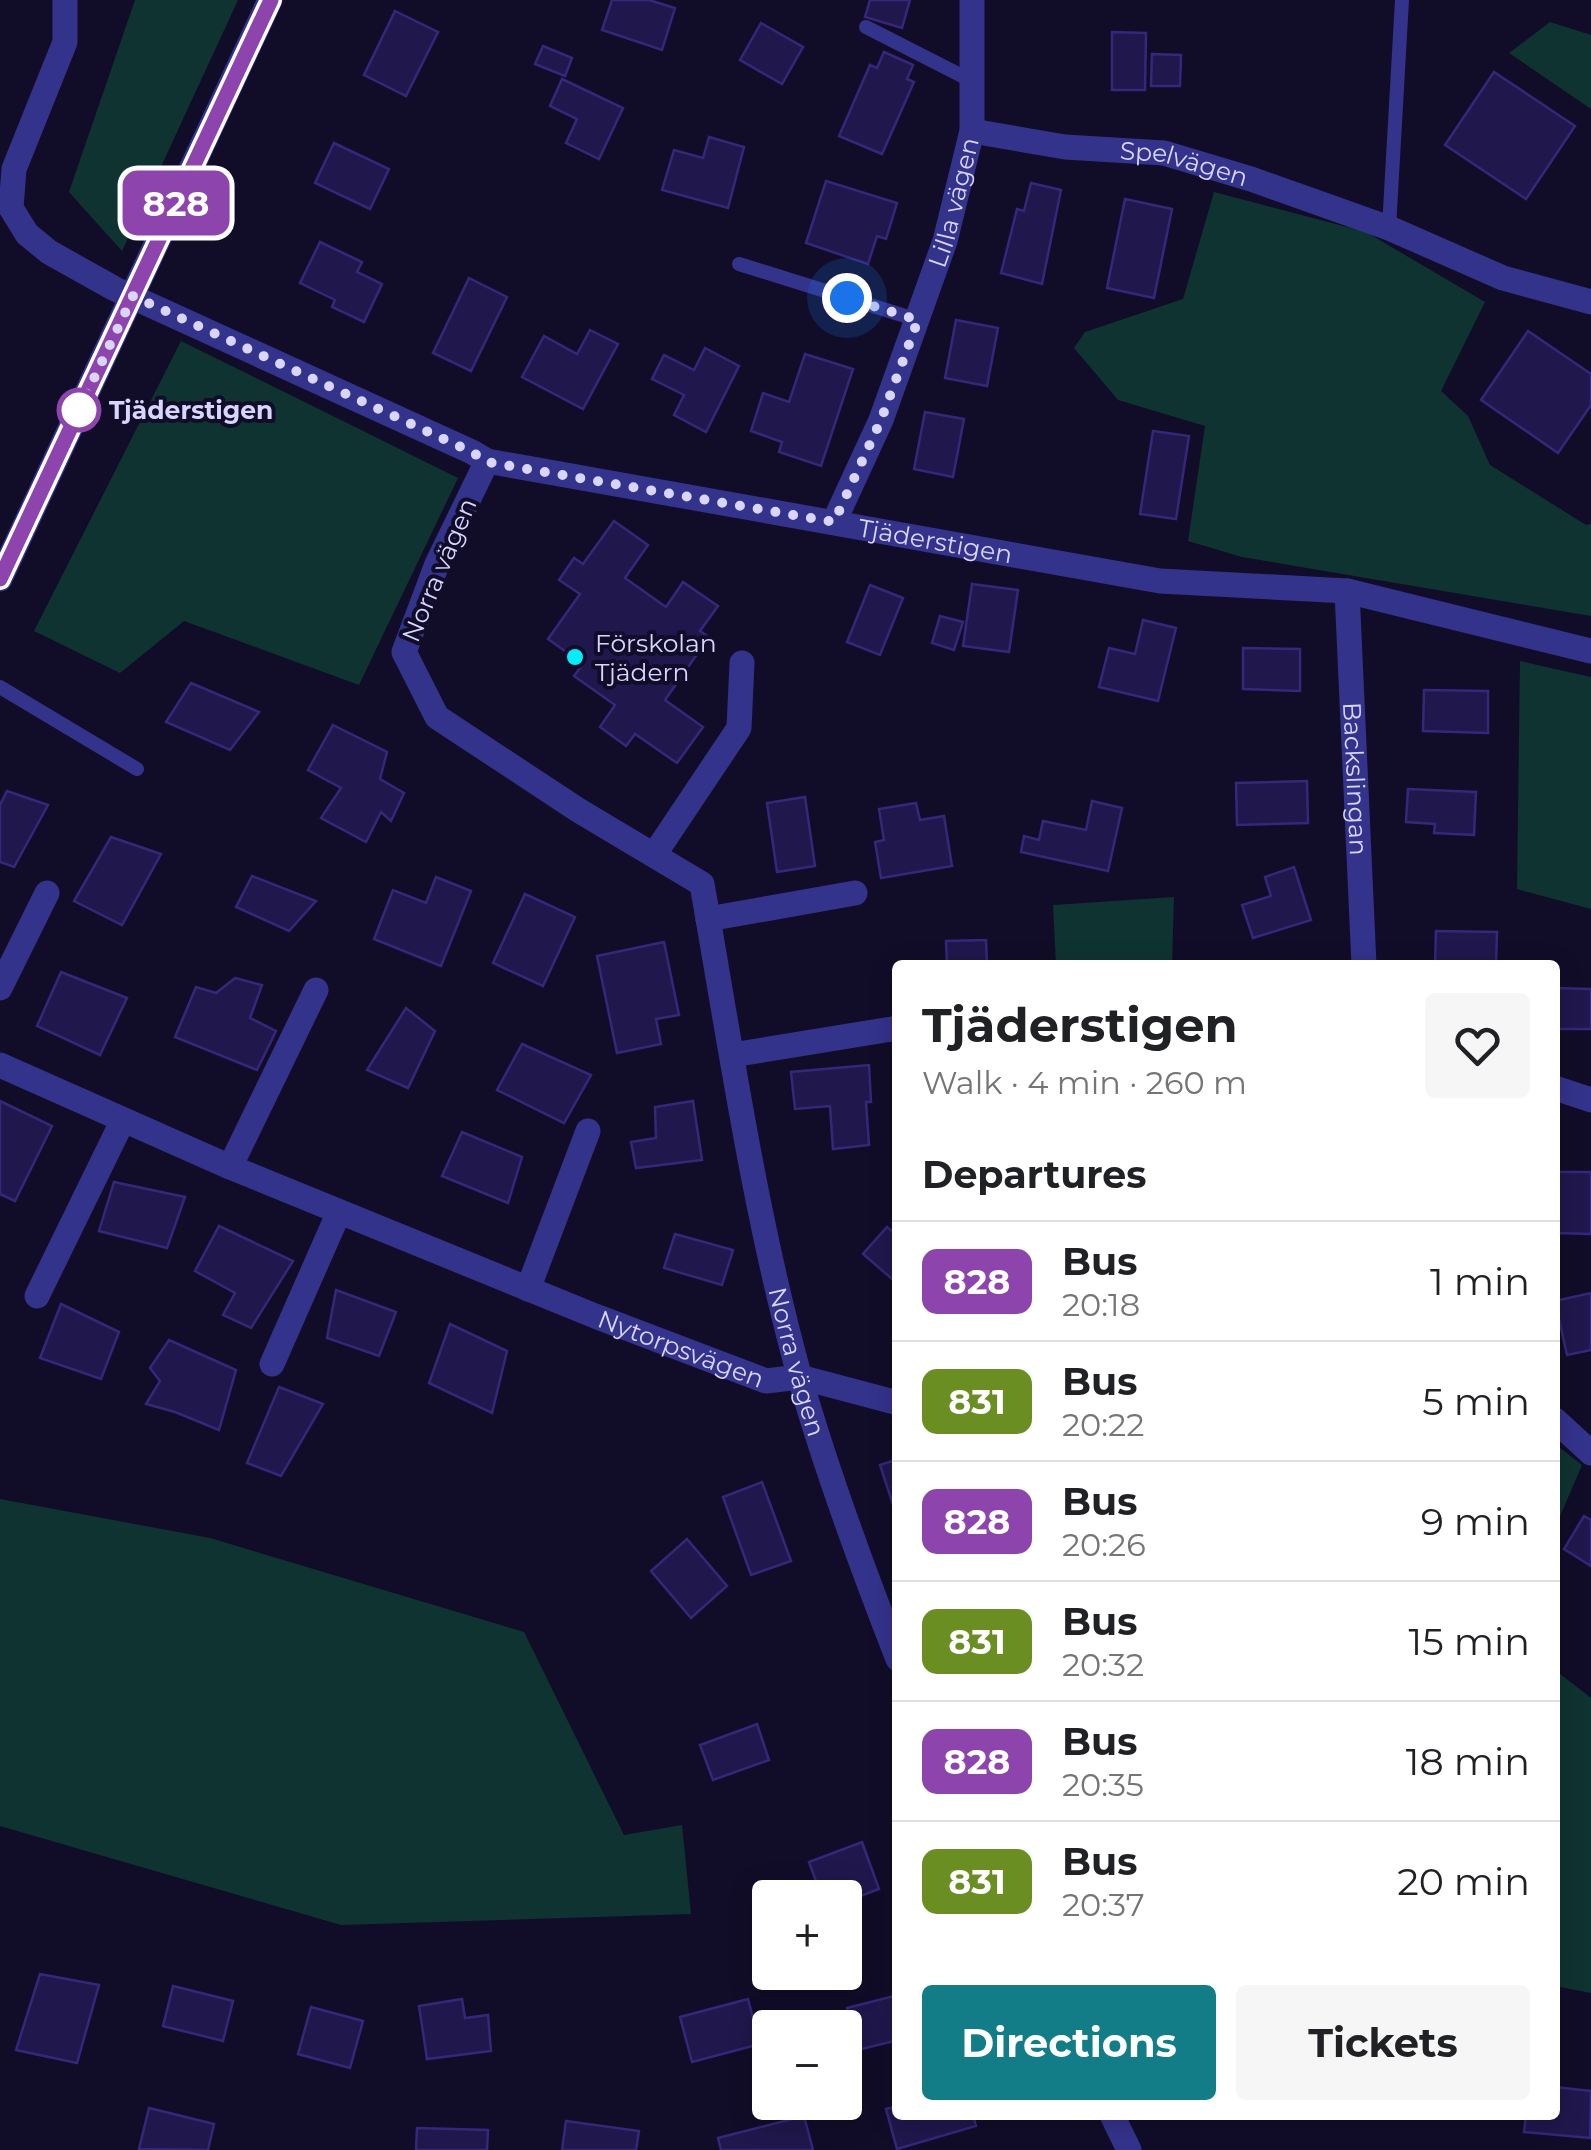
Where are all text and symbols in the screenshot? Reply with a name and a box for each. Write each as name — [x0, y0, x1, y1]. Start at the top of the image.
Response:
street label: Lilla vägen — [922, 134, 985, 272]
street label: Spelvägen — [1119, 135, 1252, 192]
line badge: 828 — [119, 170, 234, 236]
text: 828 — [143, 182, 209, 225]
your location — [822, 273, 872, 323]
marker: Tjäderstigen — [58, 389, 100, 431]
place label: Tjäderstigen — [109, 395, 273, 425]
street label: Norra vägen — [395, 494, 483, 646]
street label: Tjäderstigen — [856, 513, 1015, 569]
place label: Förskolan Tjädern — [595, 628, 717, 687]
marker: Förskolan Tjädern — [564, 646, 586, 668]
street label: Backslingan — [1337, 701, 1374, 856]
button: heart — [1425, 993, 1530, 1098]
text: Tjäderstigen — [922, 996, 1238, 1054]
text: Walk · 4 min · 260 m — [922, 1063, 1247, 1102]
text: Departures — [922, 1151, 1146, 1198]
text: Bus — [1062, 1238, 1137, 1285]
text: 1 min — [1430, 1258, 1530, 1305]
text: 828 — [944, 1260, 1010, 1303]
street label: Norra vägen — [762, 1284, 832, 1440]
text: 20:18 — [1062, 1285, 1140, 1324]
street label: Nytorpsvägen — [594, 1304, 768, 1394]
text: Bus — [1062, 1358, 1137, 1405]
text: 5 min — [1422, 1378, 1530, 1425]
text: 831 — [948, 1380, 1006, 1423]
text: 20:22 — [1062, 1405, 1144, 1444]
text: Bus — [1062, 1478, 1137, 1525]
text: 9 min — [1421, 1498, 1530, 1545]
text: 828 — [944, 1500, 1010, 1543]
text: 20:26 — [1062, 1525, 1146, 1564]
text: Bus — [1062, 1598, 1137, 1645]
text: 15 min — [1409, 1618, 1530, 1665]
text: 831 — [948, 1620, 1006, 1663]
text: 20:32 — [1062, 1645, 1144, 1684]
text: Bus — [1062, 1718, 1137, 1765]
text: 18 min — [1406, 1738, 1530, 1785]
text: 828 — [944, 1740, 1010, 1783]
text: 20:35 — [1062, 1765, 1144, 1804]
text: Bus — [1062, 1838, 1137, 1885]
text: 20 min — [1397, 1858, 1530, 1905]
text: 831 — [948, 1860, 1006, 1903]
map controls — [752, 1880, 862, 2120]
button: + — [752, 1880, 862, 1990]
text: 20:37 — [1062, 1885, 1145, 1924]
button: Directions — [922, 1985, 1216, 2100]
button: Tickets — [1236, 1985, 1530, 2100]
button: − — [752, 2010, 862, 2120]

